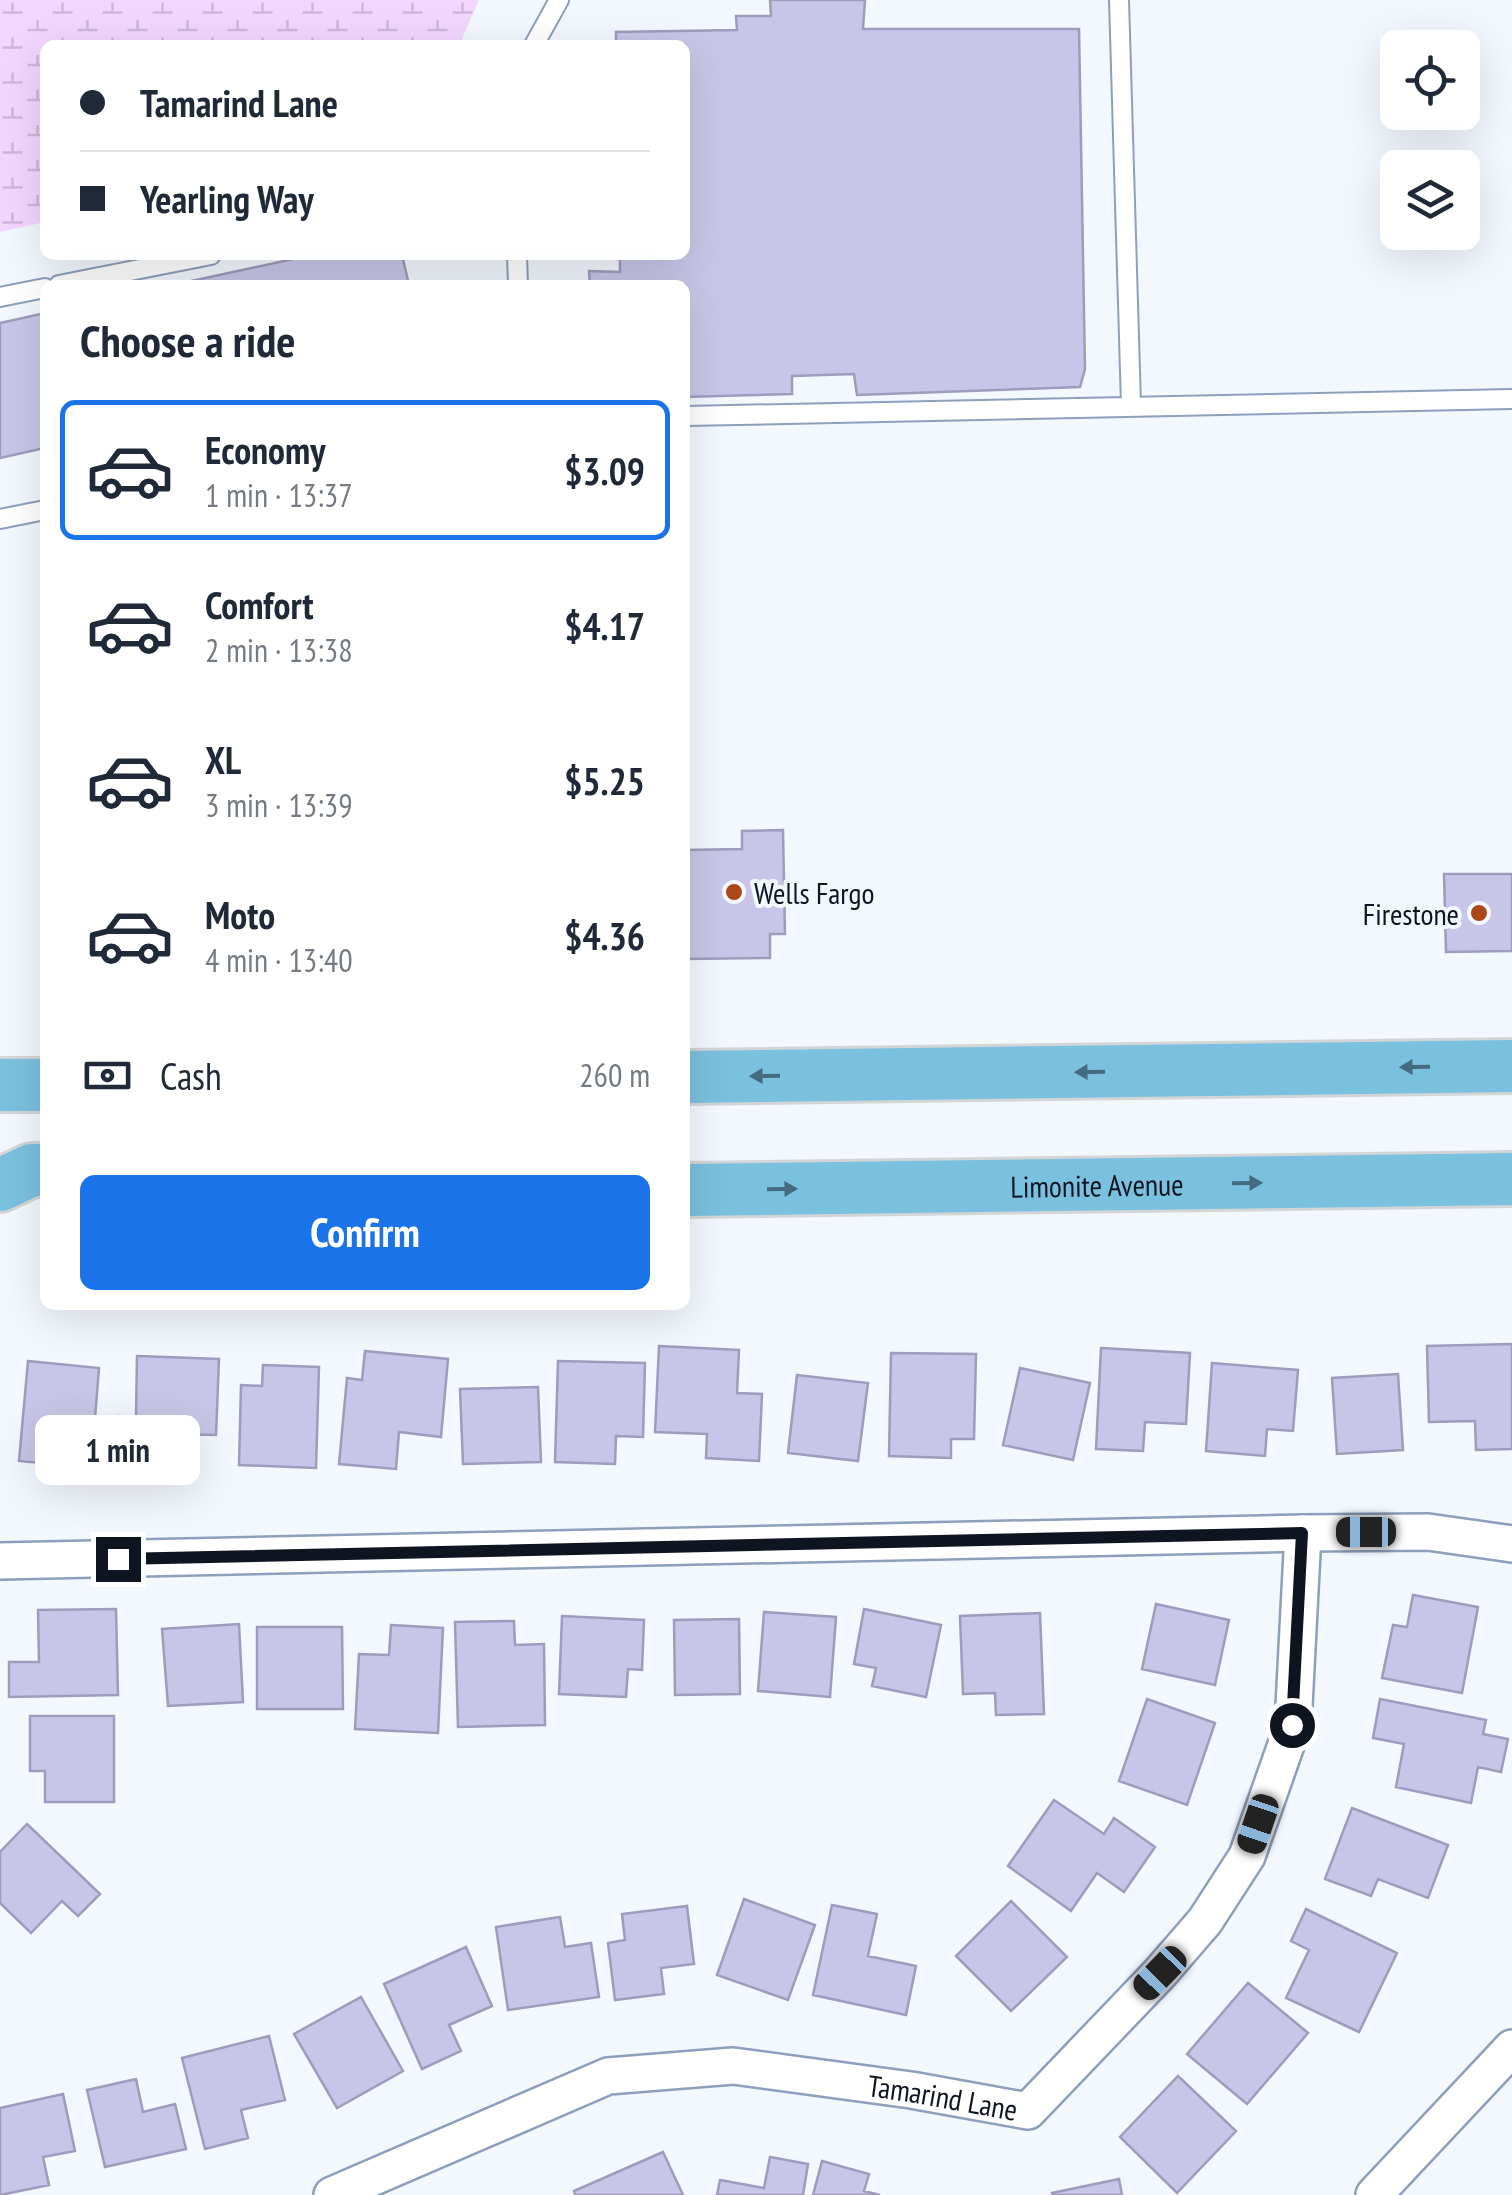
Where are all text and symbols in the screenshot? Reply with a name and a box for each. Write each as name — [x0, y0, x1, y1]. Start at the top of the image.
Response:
map controls — [1380, 30, 1480, 250]
button: locate — [1380, 30, 1480, 130]
text: Tamarind Lane — [140, 78, 338, 127]
button: layers — [1380, 150, 1480, 250]
text: Yearling Way — [140, 174, 314, 223]
text: Choose a ride — [80, 311, 295, 369]
icon: car — [85, 425, 175, 515]
text: Economy — [205, 425, 325, 474]
text: $3.09 — [564, 446, 645, 495]
text: 1 min · 13:37 — [205, 474, 353, 516]
icon: car — [85, 580, 175, 670]
text: Comfort — [205, 580, 314, 629]
text: $4.17 — [564, 601, 645, 650]
text: 2 min · 13:38 — [205, 629, 353, 671]
icon: car — [85, 735, 175, 825]
text: XL — [205, 735, 241, 784]
text: $5.25 — [564, 756, 645, 805]
text: 3 min · 13:39 — [205, 784, 353, 826]
place label: Wells Fargo — [754, 873, 874, 912]
marker: Wells Fargo — [723, 881, 745, 903]
icon: car — [85, 890, 175, 980]
text: Moto — [205, 890, 275, 939]
place label: Firestone — [1363, 894, 1459, 933]
marker: Firestone — [1468, 902, 1490, 924]
text: $4.36 — [564, 911, 645, 960]
text: 4 min · 13:40 — [205, 939, 353, 981]
icon: cash — [80, 1048, 135, 1103]
text: Cash — [160, 1051, 222, 1100]
text: 260 m — [579, 1054, 650, 1096]
one-way arrow — [1398, 1060, 1430, 1076]
one-way arrow — [1073, 1064, 1105, 1080]
one-way arrow — [748, 1068, 780, 1084]
street label: Limonite Avenue — [1010, 1164, 1184, 1205]
button: Confirm — [80, 1175, 650, 1290]
one-way arrow — [1232, 1175, 1264, 1191]
one-way arrow — [767, 1181, 799, 1197]
callout: 1 min — [36, 1414, 200, 1484]
text: 1 min — [85, 1429, 150, 1471]
car — [1336, 1517, 1396, 1547]
route end — [96, 1537, 141, 1582]
route start — [1270, 1703, 1315, 1748]
car — [1234, 1791, 1282, 1857]
car — [1128, 1941, 1192, 2005]
street label: Tamarind Lane — [866, 2065, 1021, 2128]

